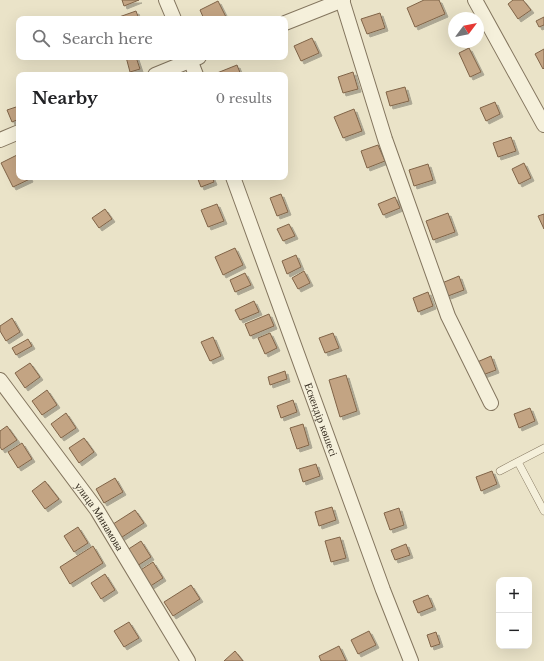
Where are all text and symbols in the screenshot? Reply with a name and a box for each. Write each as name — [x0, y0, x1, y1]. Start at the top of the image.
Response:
north arrow — [448, 12, 484, 48]
search box — [16, 16, 288, 60]
icon: search — [30, 27, 52, 49]
text: Search here — [62, 29, 153, 48]
text: Nearby — [32, 88, 98, 109]
text: 0 results — [216, 90, 272, 107]
street label: Ескендір көшесі — [301, 381, 341, 458]
street label: улица Минамова — [72, 480, 127, 553]
map controls — [496, 577, 532, 649]
button: + — [496, 577, 532, 613]
button: − — [496, 613, 532, 649]

